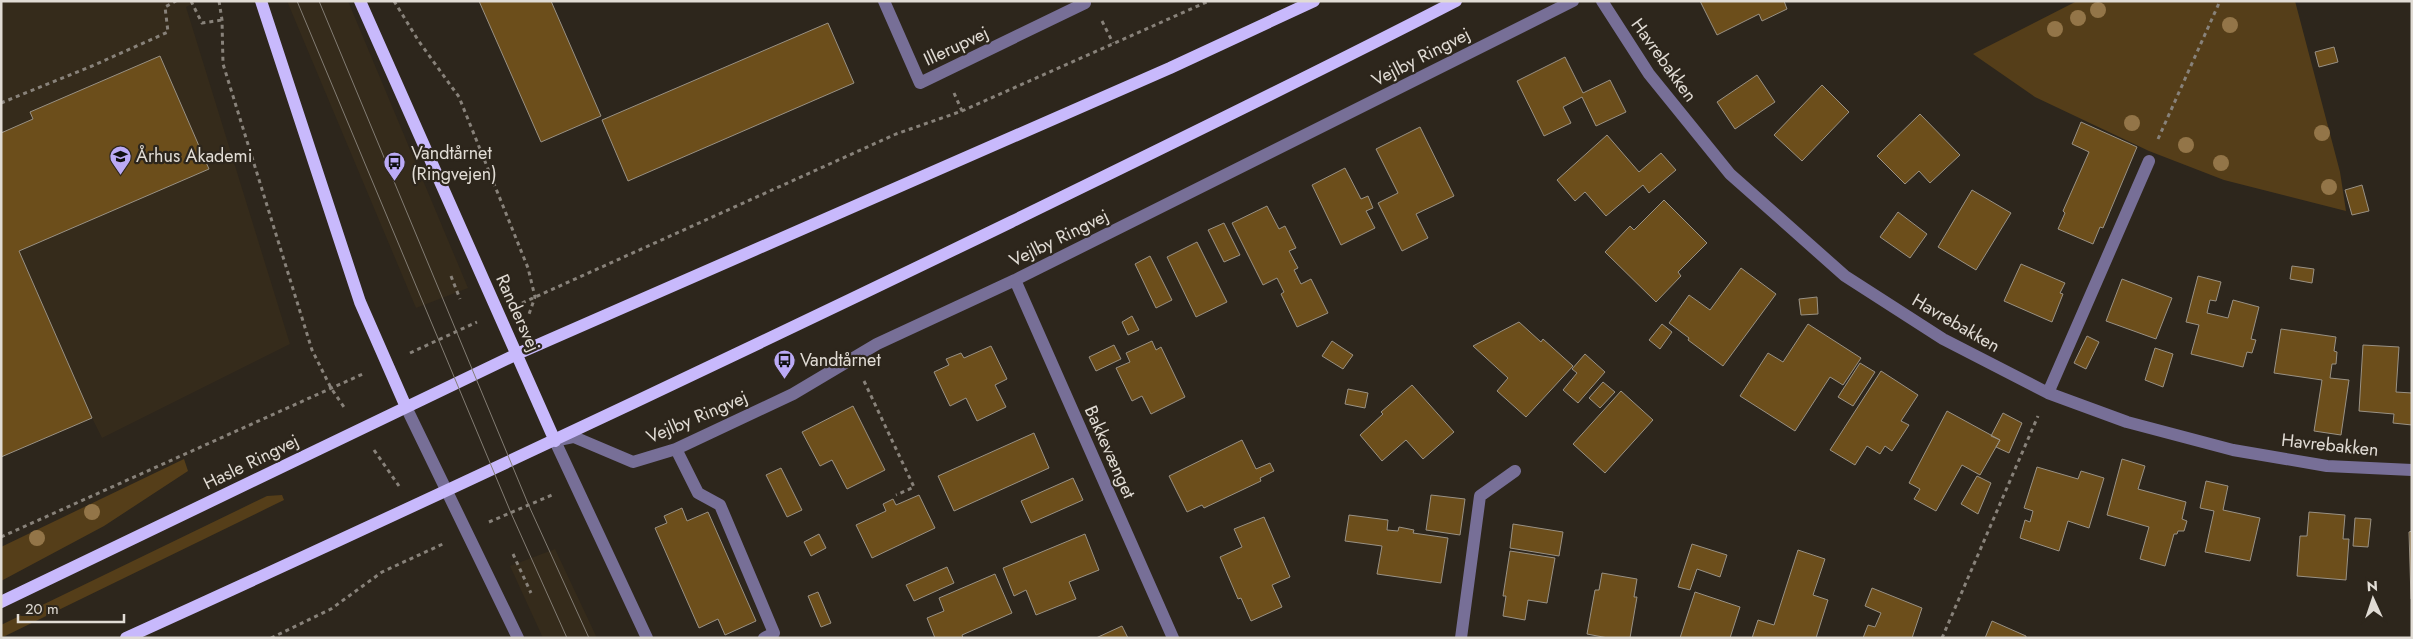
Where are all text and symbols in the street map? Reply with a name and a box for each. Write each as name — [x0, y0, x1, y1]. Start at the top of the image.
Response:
street label: Havrebakken — [1625, 13, 1703, 107]
street label: Illerupvej — [919, 20, 993, 72]
street label: Vejlby Ringvej — [1367, 21, 1475, 93]
place label: Vandtårnet (Ringvejen) — [411, 140, 497, 187]
place label: Århus Akademi — [136, 143, 252, 169]
school or university icon: Århus Akademi — [108, 144, 132, 175]
bus stop icon: Vandtårnet (Ringvejen) — [383, 151, 407, 182]
street label: Vejlby Ringvej — [1005, 203, 1113, 273]
street label: Randersvej — [489, 270, 547, 356]
street label: Havrebakken — [1907, 287, 2005, 359]
place label: Vandtårnet — [800, 347, 881, 373]
bus stop icon: Vandtårnet — [772, 348, 796, 379]
street label: Vejlby Ringvej — [642, 384, 752, 450]
street label: Bakkevænget — [1078, 401, 1142, 503]
street label: Havrebakken — [2280, 427, 2380, 463]
street label: Hasle Ringvej — [199, 428, 303, 496]
north arrow — [2348, 574, 2398, 624]
text: N — [2366, 576, 2378, 596]
scale bar — [18, 592, 124, 624]
text: 20 m — [25, 598, 59, 620]

